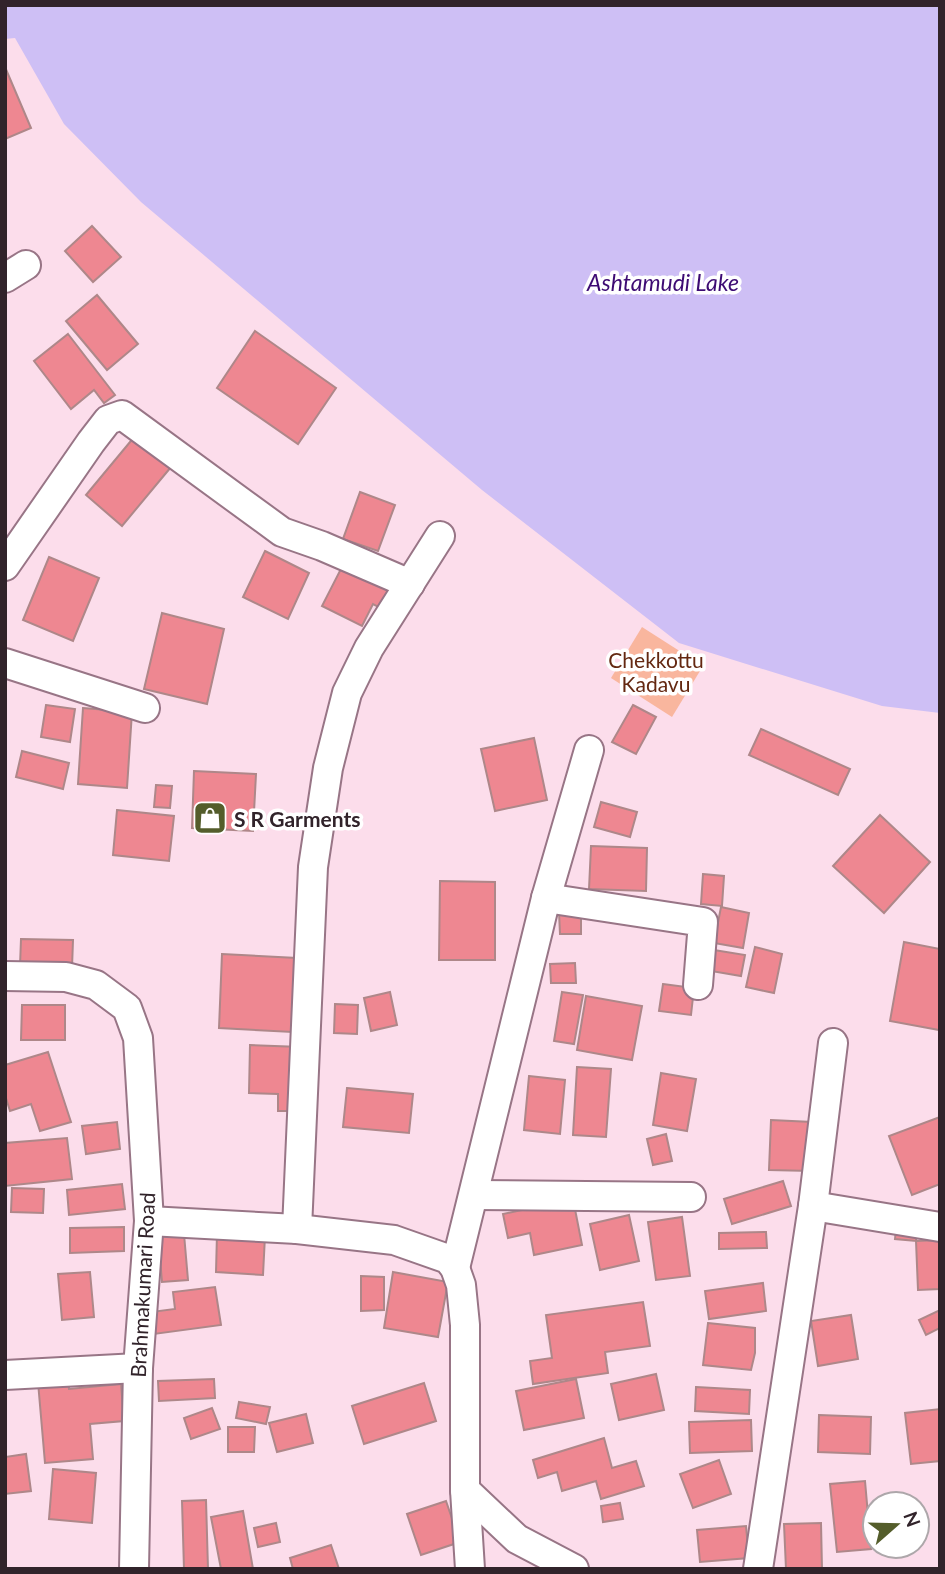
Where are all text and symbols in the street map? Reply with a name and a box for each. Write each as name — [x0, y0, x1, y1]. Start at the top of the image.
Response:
water label: Ashtamudi Lake — [586, 268, 739, 296]
park label: Chekkottu Kadavu — [608, 647, 704, 696]
shop icon: S R Garments — [191, 799, 229, 837]
place label: S R Garments — [234, 806, 360, 831]
street label: Brahmakumari Road — [125, 1192, 159, 1378]
north arrow — [861, 1490, 931, 1560]
text: N — [899, 1508, 926, 1530]

